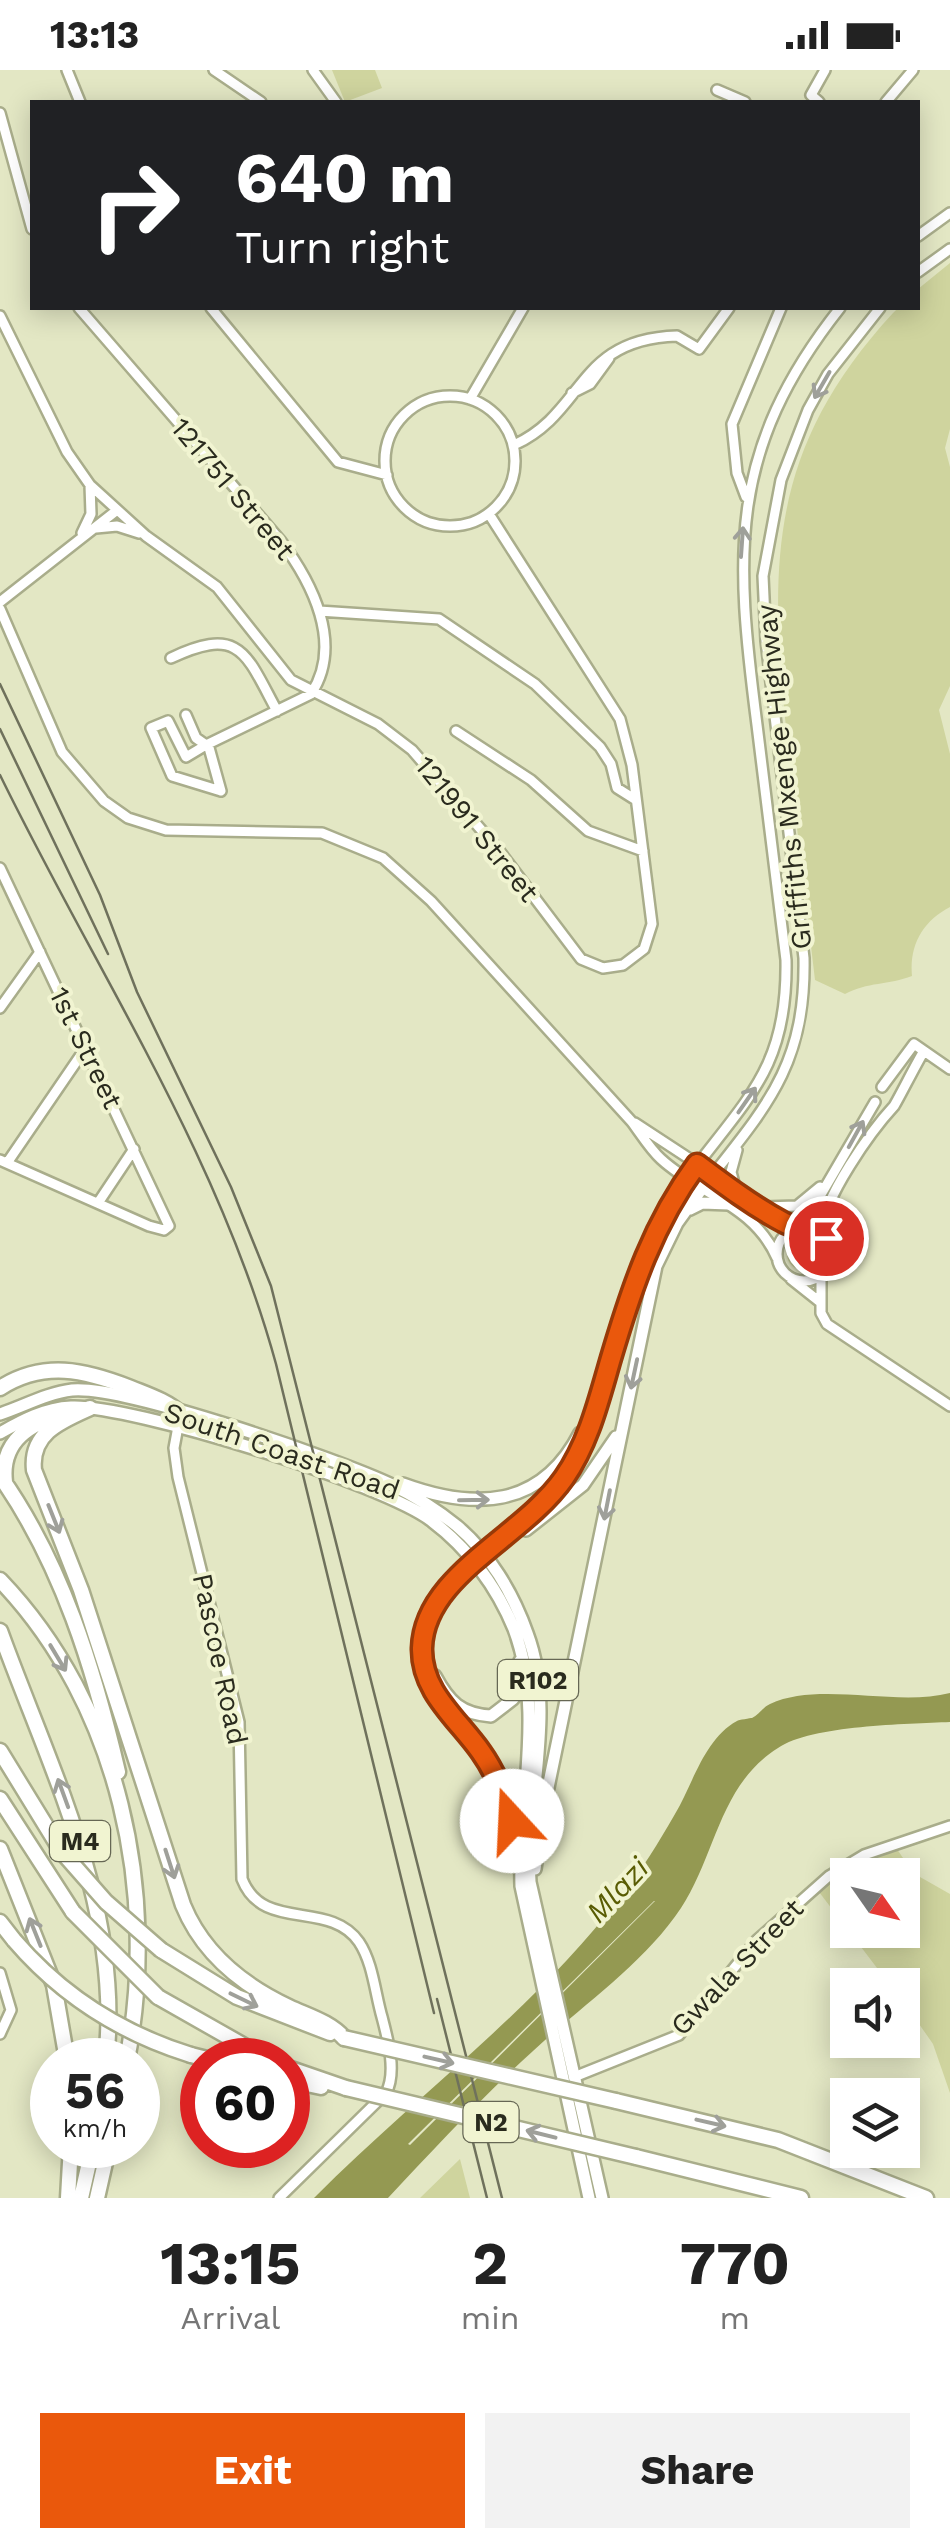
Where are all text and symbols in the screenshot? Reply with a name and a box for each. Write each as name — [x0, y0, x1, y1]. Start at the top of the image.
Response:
text: 13:13 — [50, 13, 139, 57]
text: 640 m — [235, 137, 454, 219]
icon: right — [70, 140, 200, 270]
text: Turn right — [235, 221, 449, 274]
one-way arrow — [812, 371, 832, 399]
street label: 121751 Street — [164, 411, 302, 567]
one-way arrow — [733, 526, 752, 558]
street label: Griffiths Mxenge Highway — [749, 602, 819, 951]
street label: 121991 Street — [408, 750, 546, 909]
street label: 1st Street — [42, 982, 130, 1114]
one-way arrow — [736, 1086, 757, 1114]
one-way arrow — [846, 1121, 866, 1149]
pin — [784, 1196, 869, 1281]
icon: arrive — [799, 1211, 854, 1266]
one-way arrow — [623, 1357, 642, 1389]
street label: South Coast Road — [160, 1395, 404, 1507]
one-way arrow — [597, 1488, 616, 1520]
one-way arrow — [457, 1491, 489, 1510]
one-way arrow — [46, 1504, 64, 1534]
street label: Pascoe Road — [186, 1570, 254, 1748]
one-way arrow — [48, 1643, 68, 1672]
road number: R102 — [498, 1660, 578, 1700]
position arrow — [460, 1769, 564, 1873]
one-way arrow — [53, 1778, 71, 1809]
road number: M4 — [50, 1821, 110, 1861]
one-way arrow — [162, 1847, 180, 1879]
water label: Mlazi — [578, 1850, 656, 1930]
north arrow — [830, 1858, 920, 1948]
map controls — [830, 1858, 920, 2168]
street label: Gwala Street — [664, 1892, 810, 2042]
one-way arrow — [25, 1917, 43, 1948]
button: sound — [830, 1968, 920, 2058]
one-way arrow — [229, 1991, 259, 2010]
speed limit sign: 60 — [180, 2038, 310, 2168]
one-way arrow — [422, 2052, 454, 2070]
text: 56 — [65, 2061, 125, 2120]
button: layers — [830, 2078, 920, 2168]
road number: N2 — [464, 2102, 518, 2142]
text: km/h — [63, 2114, 127, 2143]
one-way arrow — [694, 2115, 726, 2133]
one-way arrow — [526, 2124, 558, 2142]
text: 13:15 — [160, 2228, 301, 2299]
text: 2 — [472, 2228, 508, 2299]
text: 770 — [680, 2228, 790, 2299]
text: Arrival — [180, 2299, 280, 2337]
text: min — [461, 2299, 520, 2337]
text: m — [720, 2299, 750, 2337]
button: Exit — [40, 2413, 465, 2528]
button: Share — [485, 2413, 910, 2528]

